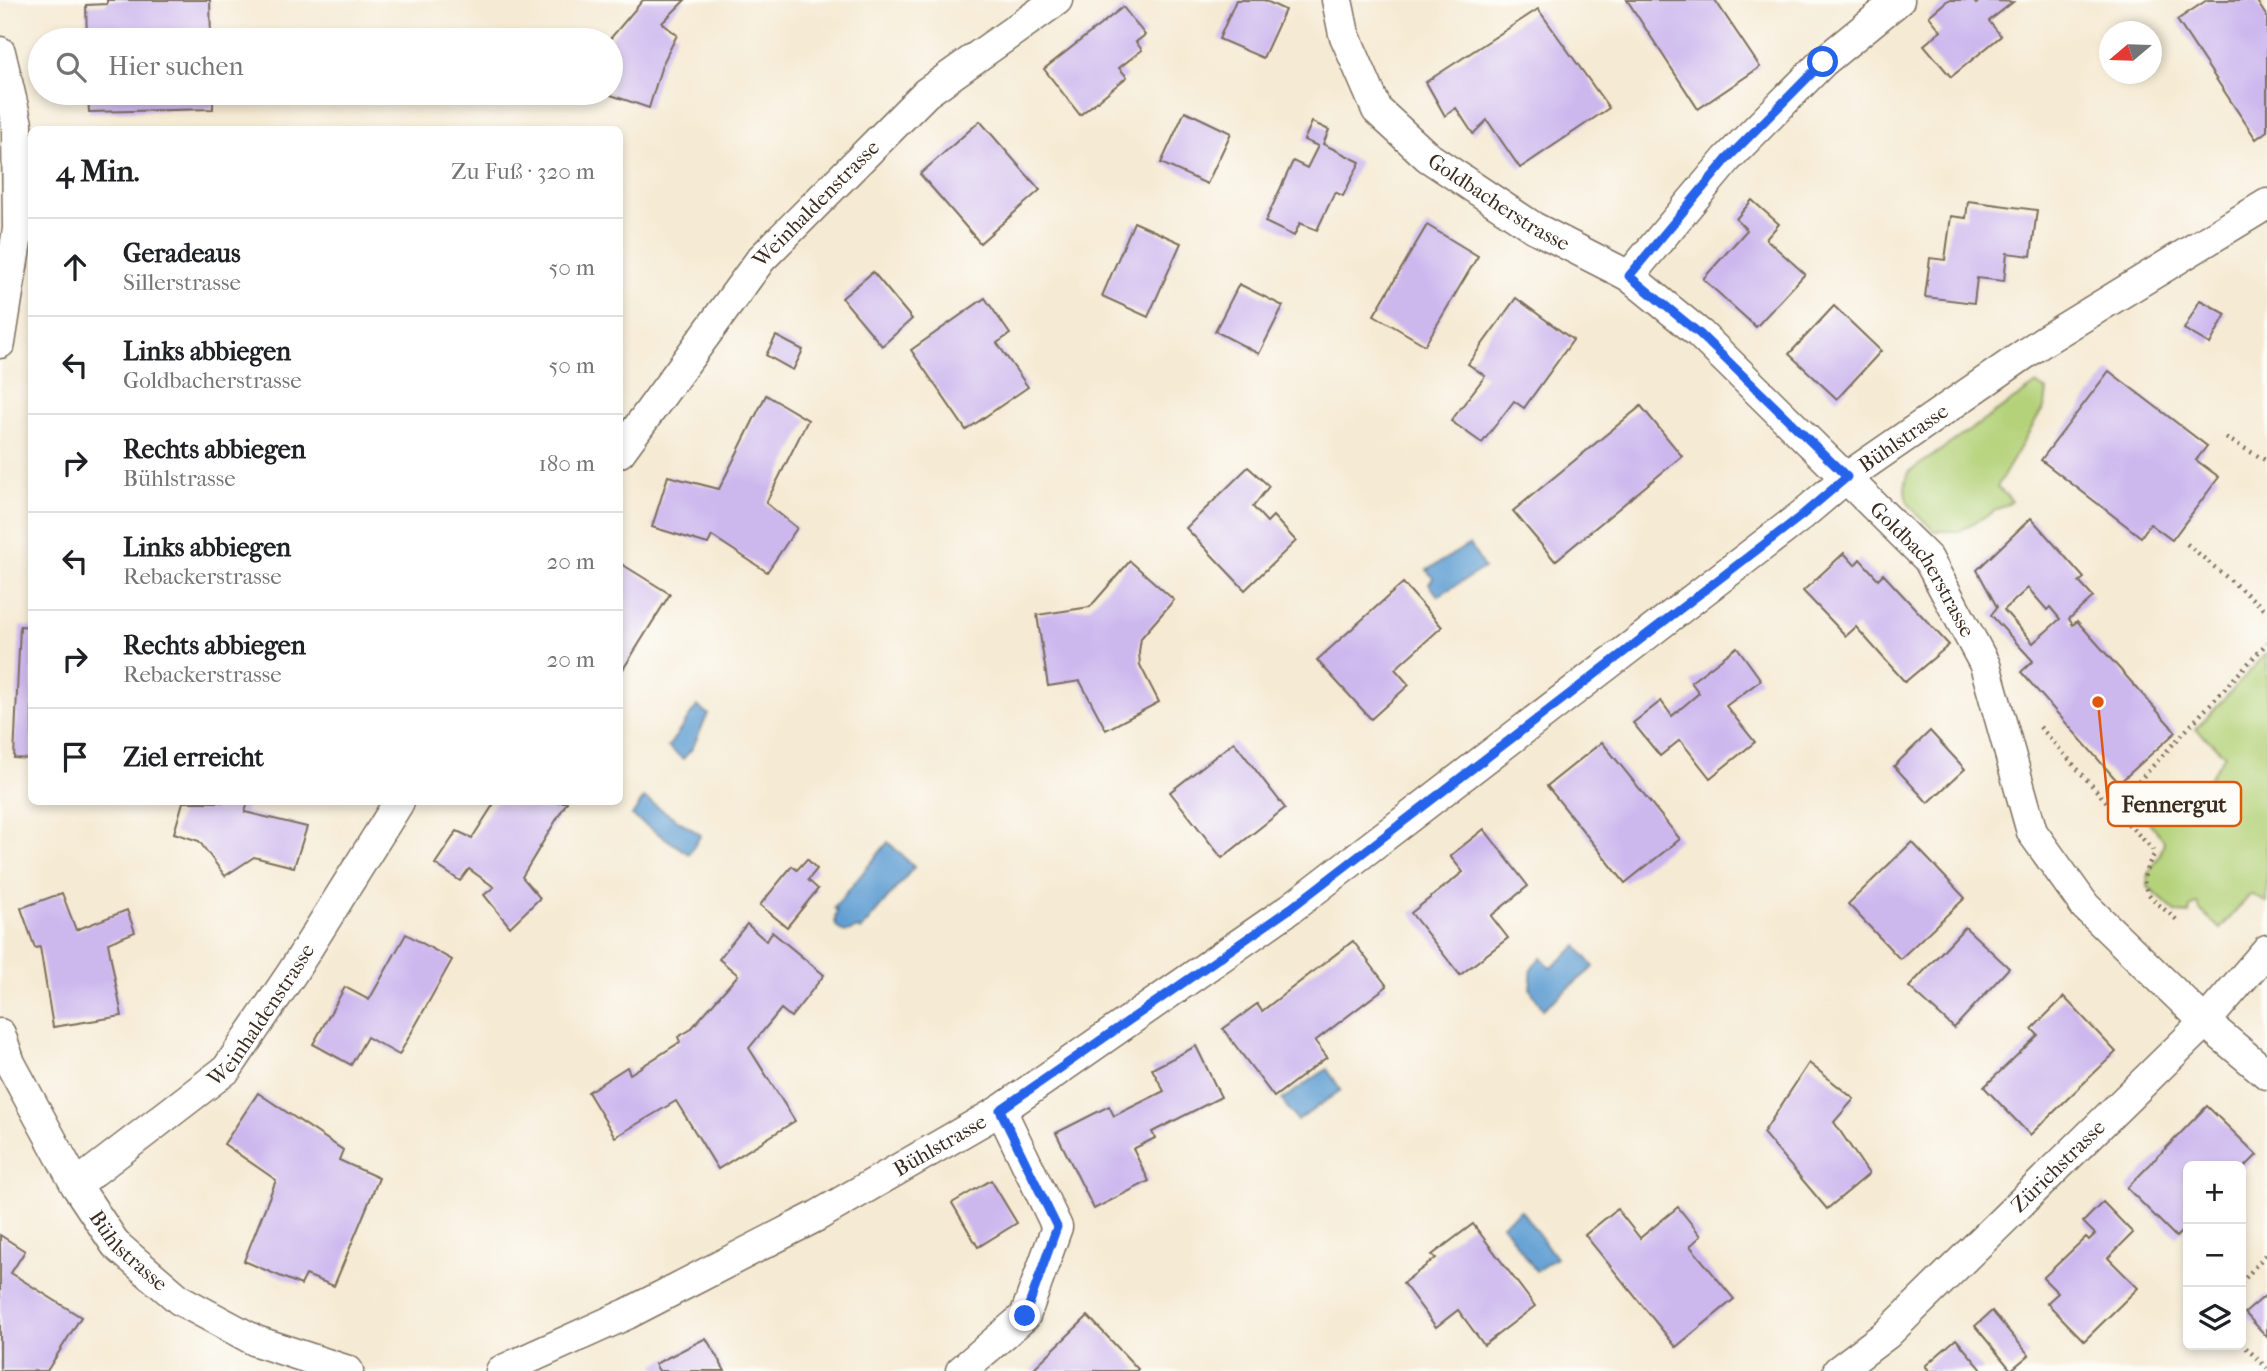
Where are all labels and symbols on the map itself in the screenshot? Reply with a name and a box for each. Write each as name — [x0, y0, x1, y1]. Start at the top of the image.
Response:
north arrow — [2099, 21, 2162, 84]
route start — [1807, 46, 1838, 77]
street label: Weinhaldenstrasse — [747, 135, 884, 273]
street label: Goldbacherstrasse — [1423, 148, 1574, 256]
street label: Bühlstrasse — [1854, 399, 1953, 477]
street label: Goldbacherstrasse — [1865, 497, 1980, 641]
callout: Fennergut — [2108, 782, 2241, 826]
text: Fennergut — [2120, 791, 2227, 818]
street label: Weinhaldenstrasse — [202, 939, 319, 1092]
street label: Bühlstrasse — [889, 1109, 991, 1181]
street label: Zürichstrasse — [2006, 1115, 2110, 1217]
street label: Bühlstrasse — [84, 1206, 172, 1296]
route end — [1009, 1300, 1040, 1331]

